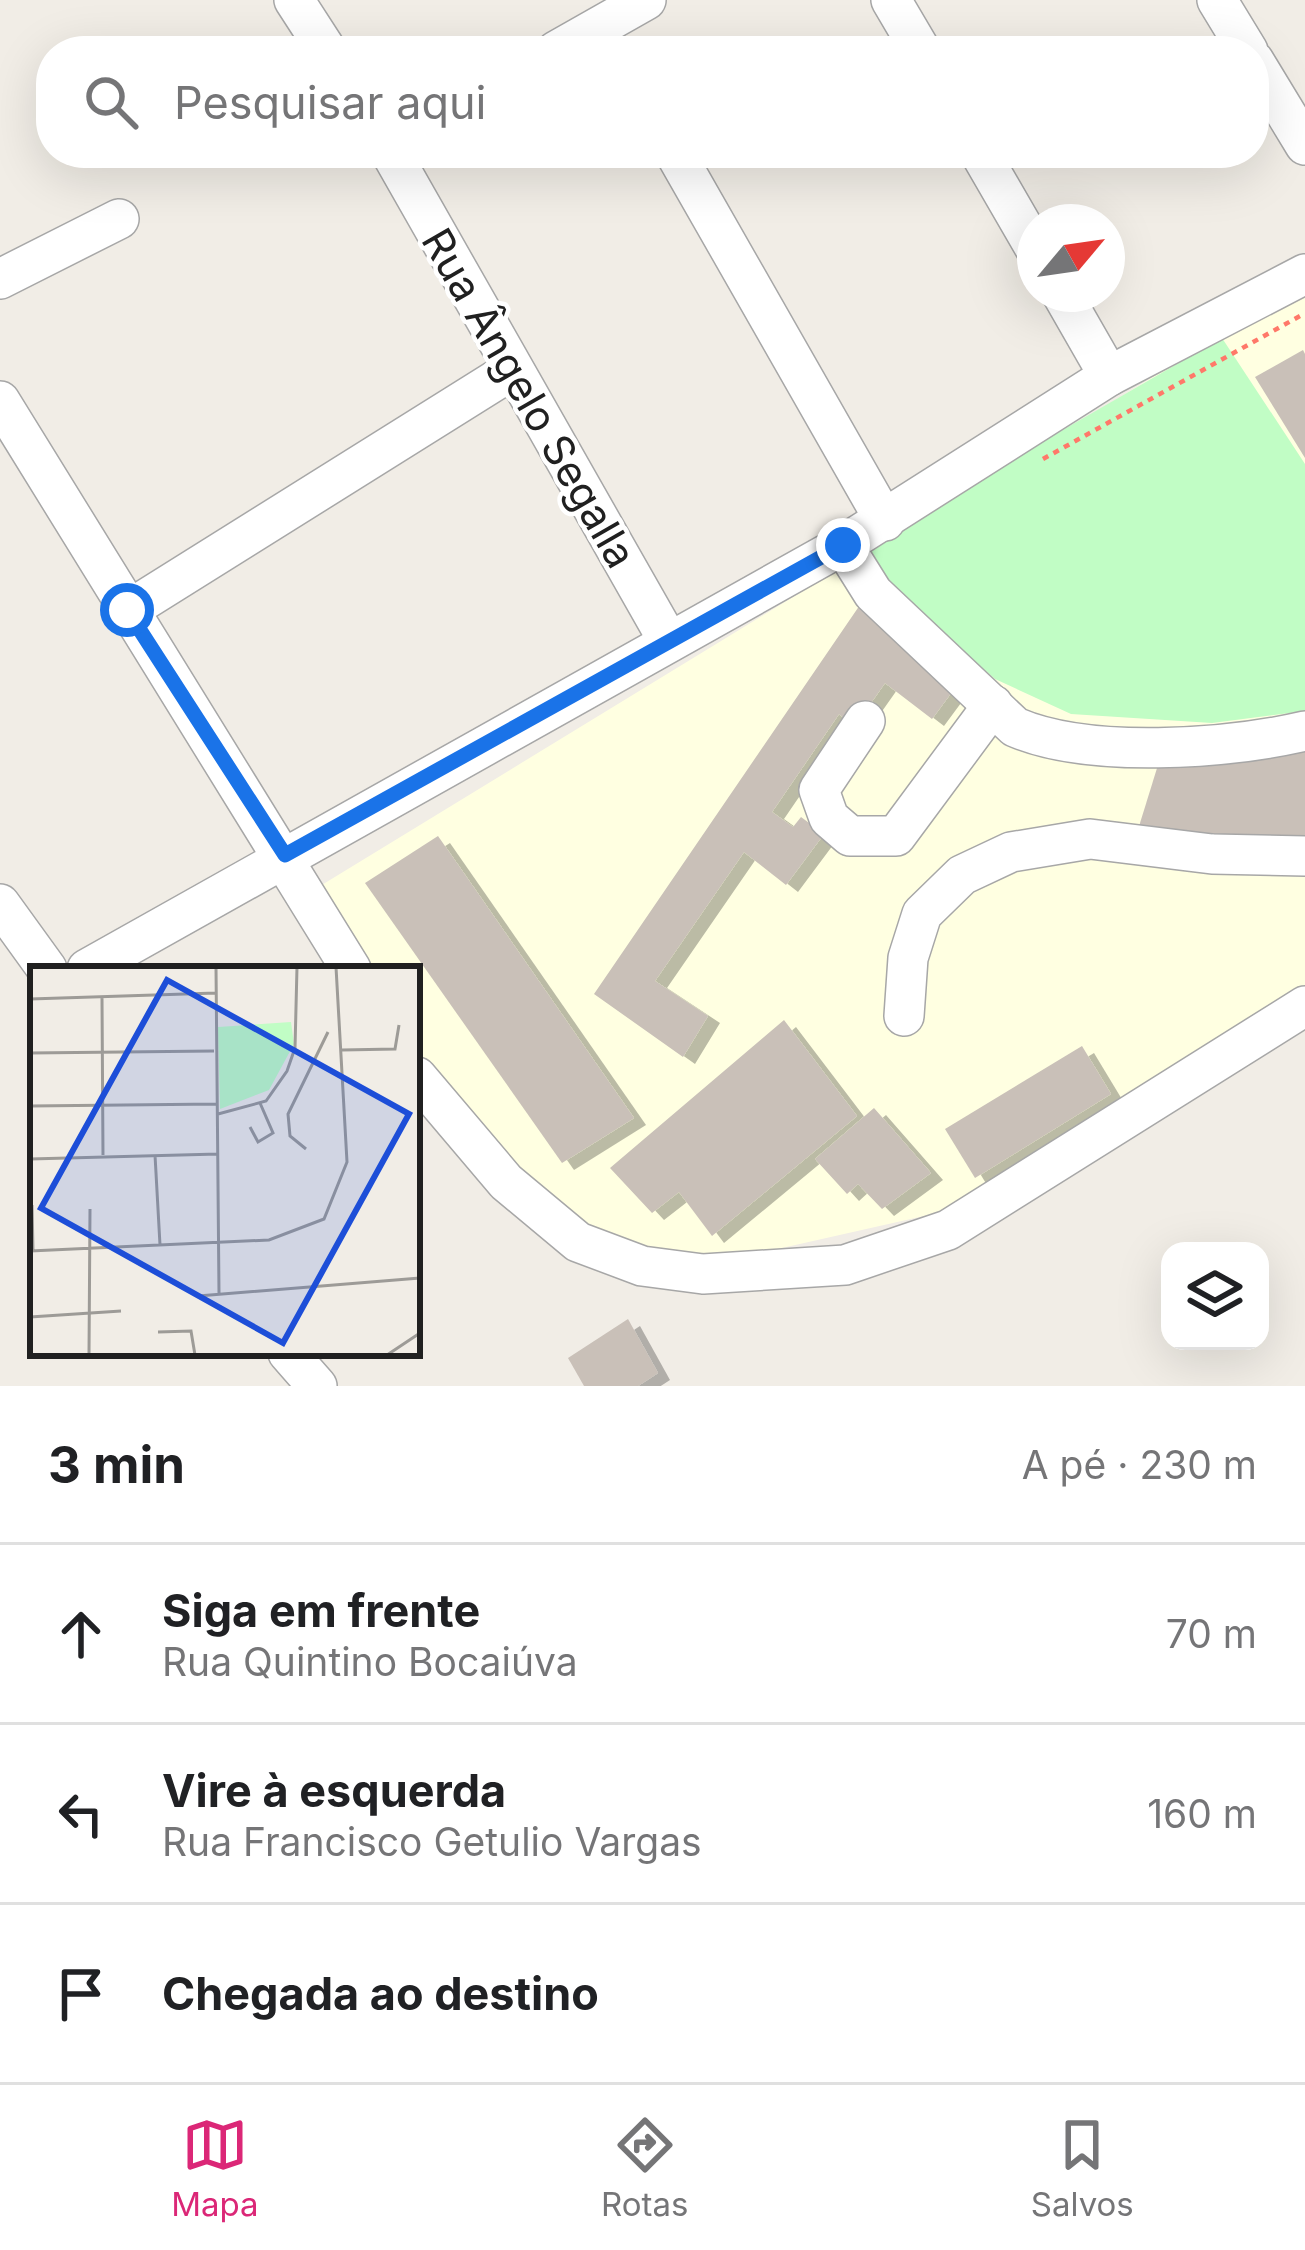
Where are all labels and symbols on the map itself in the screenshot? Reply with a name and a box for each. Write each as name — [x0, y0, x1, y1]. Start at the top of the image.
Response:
north arrow — [1017, 204, 1125, 312]
street label: Rua Ângelo Segalla — [412, 219, 647, 576]
route end — [816, 518, 870, 572]
route start — [100, 583, 154, 637]
inset map — [30, 966, 420, 1356]

